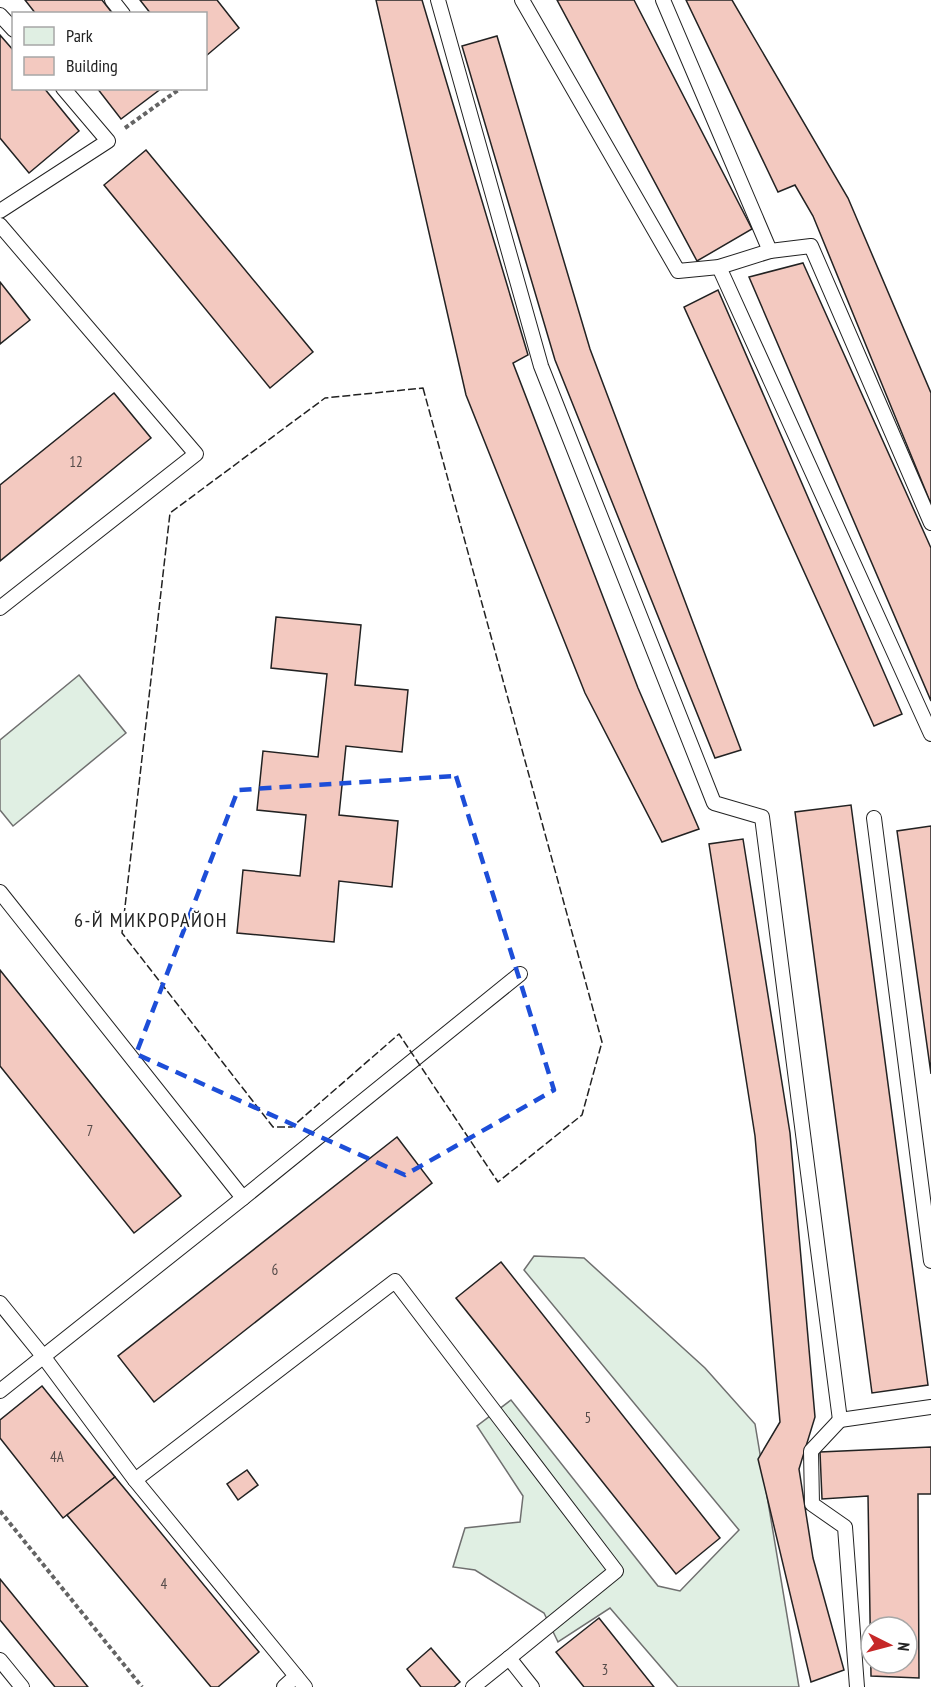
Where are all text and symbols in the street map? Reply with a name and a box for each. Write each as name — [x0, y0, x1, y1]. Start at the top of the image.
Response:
legend — [12, 12, 207, 90]
text: Park — [66, 24, 93, 47]
text: Building — [66, 54, 118, 77]
house number: 12 — [69, 452, 83, 471]
district label: 6-Й МИКРОРАЙОН — [74, 907, 228, 933]
house number: 7 — [87, 1121, 93, 1140]
house number: 6 — [272, 1260, 279, 1279]
house number: 5 — [585, 1408, 591, 1427]
house number: 4А — [50, 1447, 65, 1466]
house number: 4 — [161, 1574, 168, 1593]
north arrow — [859, 1615, 919, 1675]
text: N — [894, 1641, 914, 1652]
house number: 3 — [602, 1660, 608, 1679]

